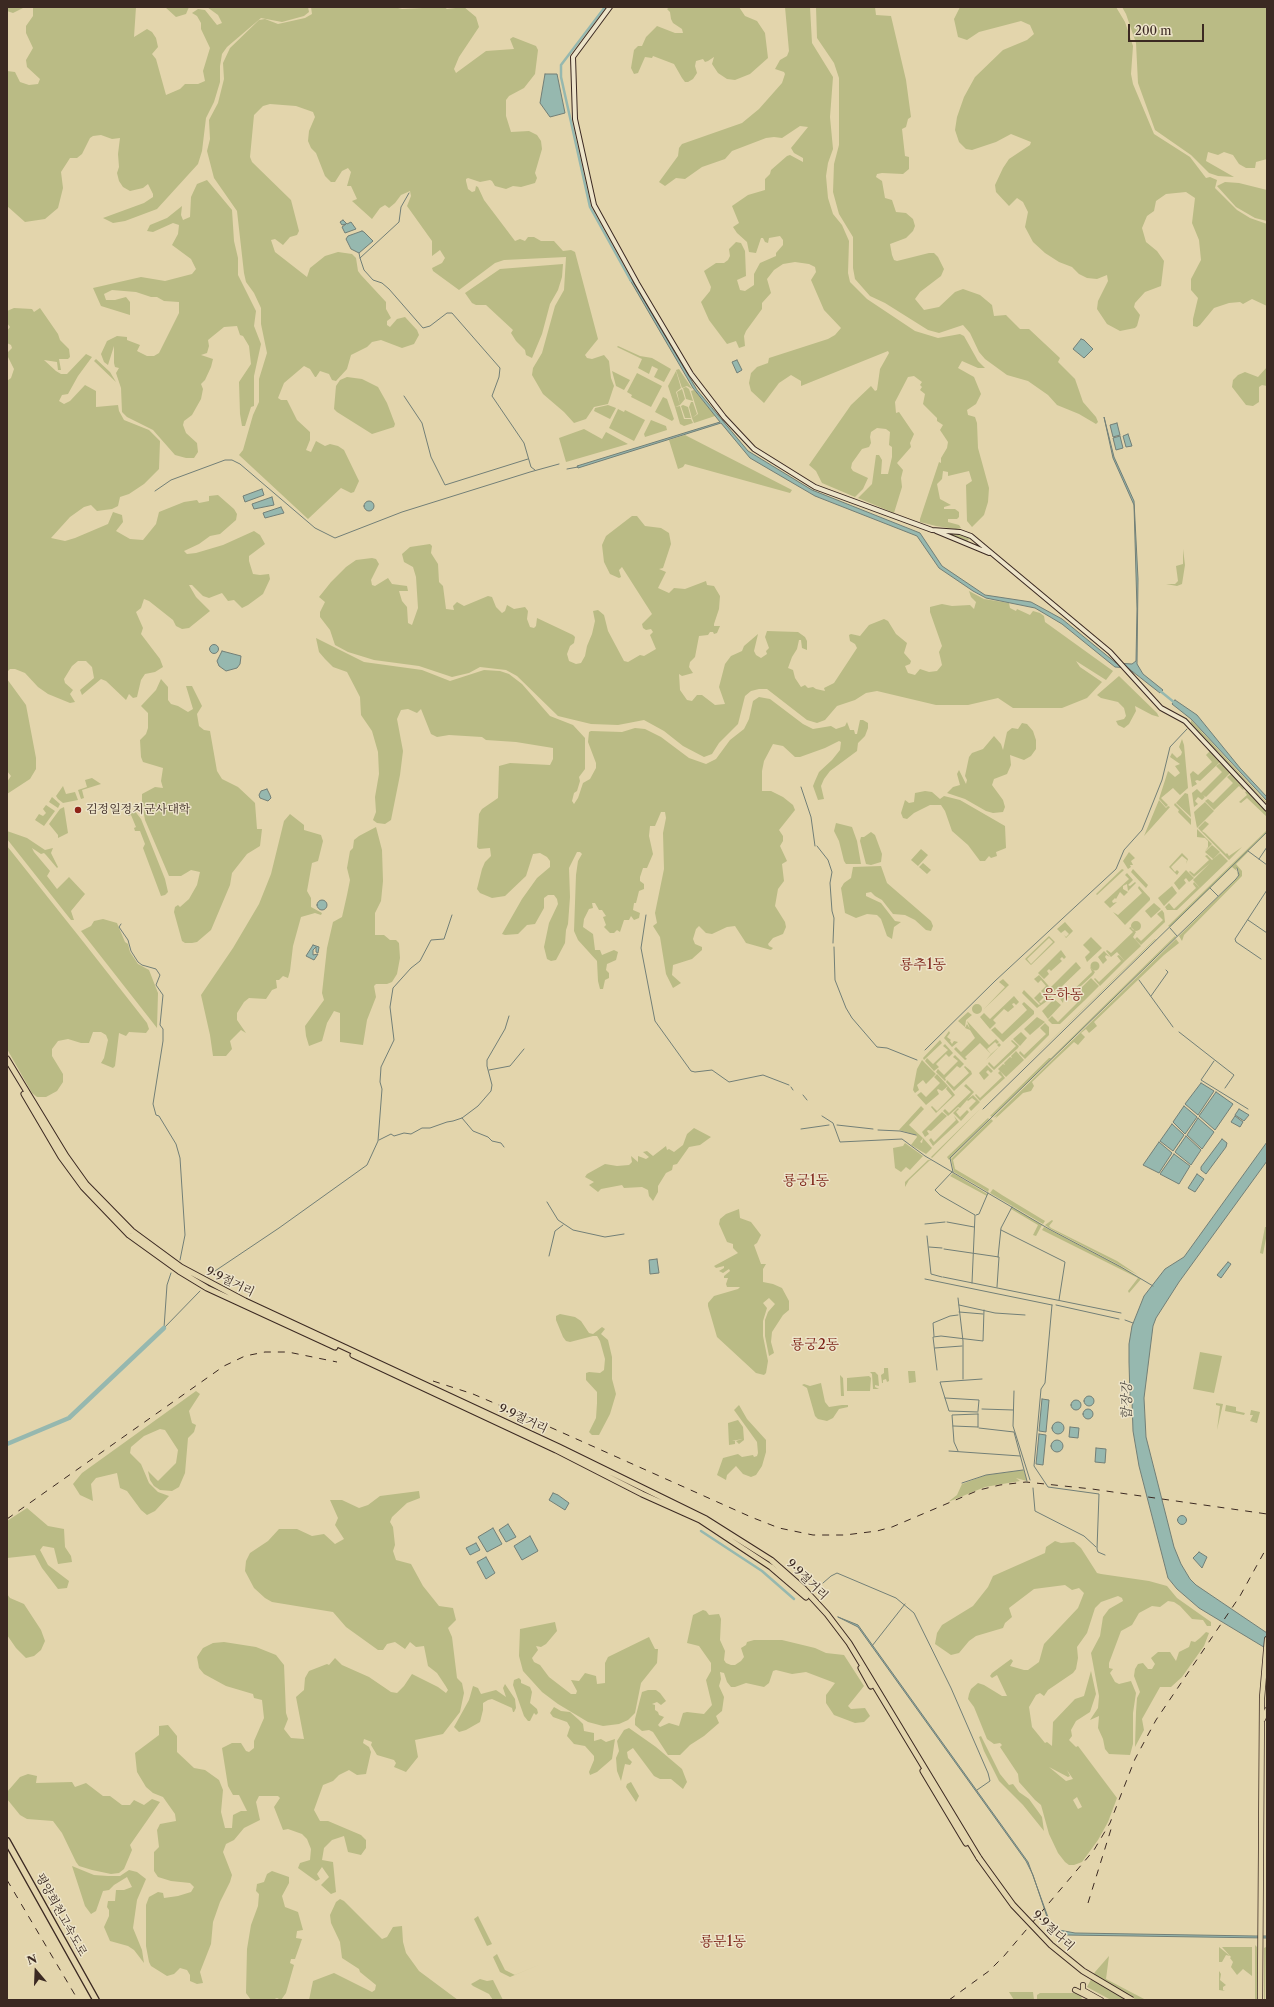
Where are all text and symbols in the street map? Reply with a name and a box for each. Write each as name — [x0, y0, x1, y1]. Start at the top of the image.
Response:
scale bar — [1130, 16, 1206, 42]
text: 200 m — [1135, 23, 1172, 38]
place label: 김정일정치군사대학 — [86, 803, 190, 817]
marker: 김정일정치군사대학 — [73, 805, 83, 815]
district label: 룡추1동 — [900, 957, 946, 973]
district label: 은하동 — [1043, 987, 1083, 1003]
district label: 룡궁1동 — [783, 1173, 829, 1189]
street label: 9·9절거리 — [203, 1264, 257, 1300]
district label: 룡궁2동 — [791, 1337, 839, 1353]
water label: 합장강 — [1119, 1382, 1135, 1420]
street label: 9·9절거리 — [496, 1401, 550, 1437]
street label: 9·9절거리 — [783, 1557, 831, 1603]
street label: 평양희천고속도로 — [32, 1871, 90, 1959]
street label: 9·9절다리 — [1029, 1908, 1077, 1954]
district label: 룡문1동 — [700, 1934, 746, 1950]
north arrow — [16, 1951, 56, 1991]
text: N — [25, 1951, 39, 1968]

